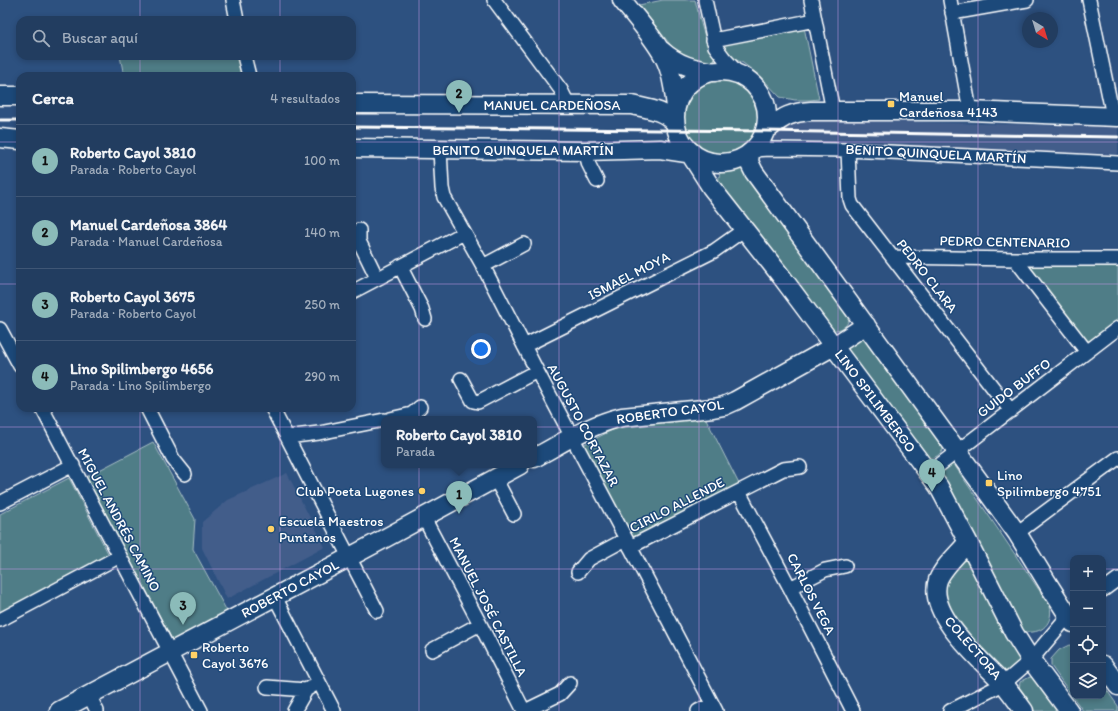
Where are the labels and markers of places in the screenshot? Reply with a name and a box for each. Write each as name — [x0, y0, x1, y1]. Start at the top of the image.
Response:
pin: 2 — [446, 80, 472, 113]
place label: Manuel Cardeñosa 4143 — [899, 88, 998, 121]
marker: Manuel Cardeñosa 4143 — [886, 99, 896, 109]
pin: 4 — [919, 459, 945, 492]
place label: Lino Spilimbergo 4751 — [997, 467, 1102, 500]
marker: Lino Spilimbergo 4751 — [984, 478, 994, 488]
pin: 1 — [446, 481, 472, 514]
place label: Club Poeta Lugones — [296, 483, 414, 500]
marker: Club Poeta Lugones — [417, 486, 427, 496]
place label: Escuela Maestros Puntanos — [279, 513, 383, 546]
marker: Escuela Maestros Puntanos — [266, 524, 276, 534]
pin: 3 — [170, 592, 196, 625]
place label: Roberto Cayol 3676 — [202, 639, 268, 672]
marker: Roberto Cayol 3676 — [189, 650, 199, 660]

